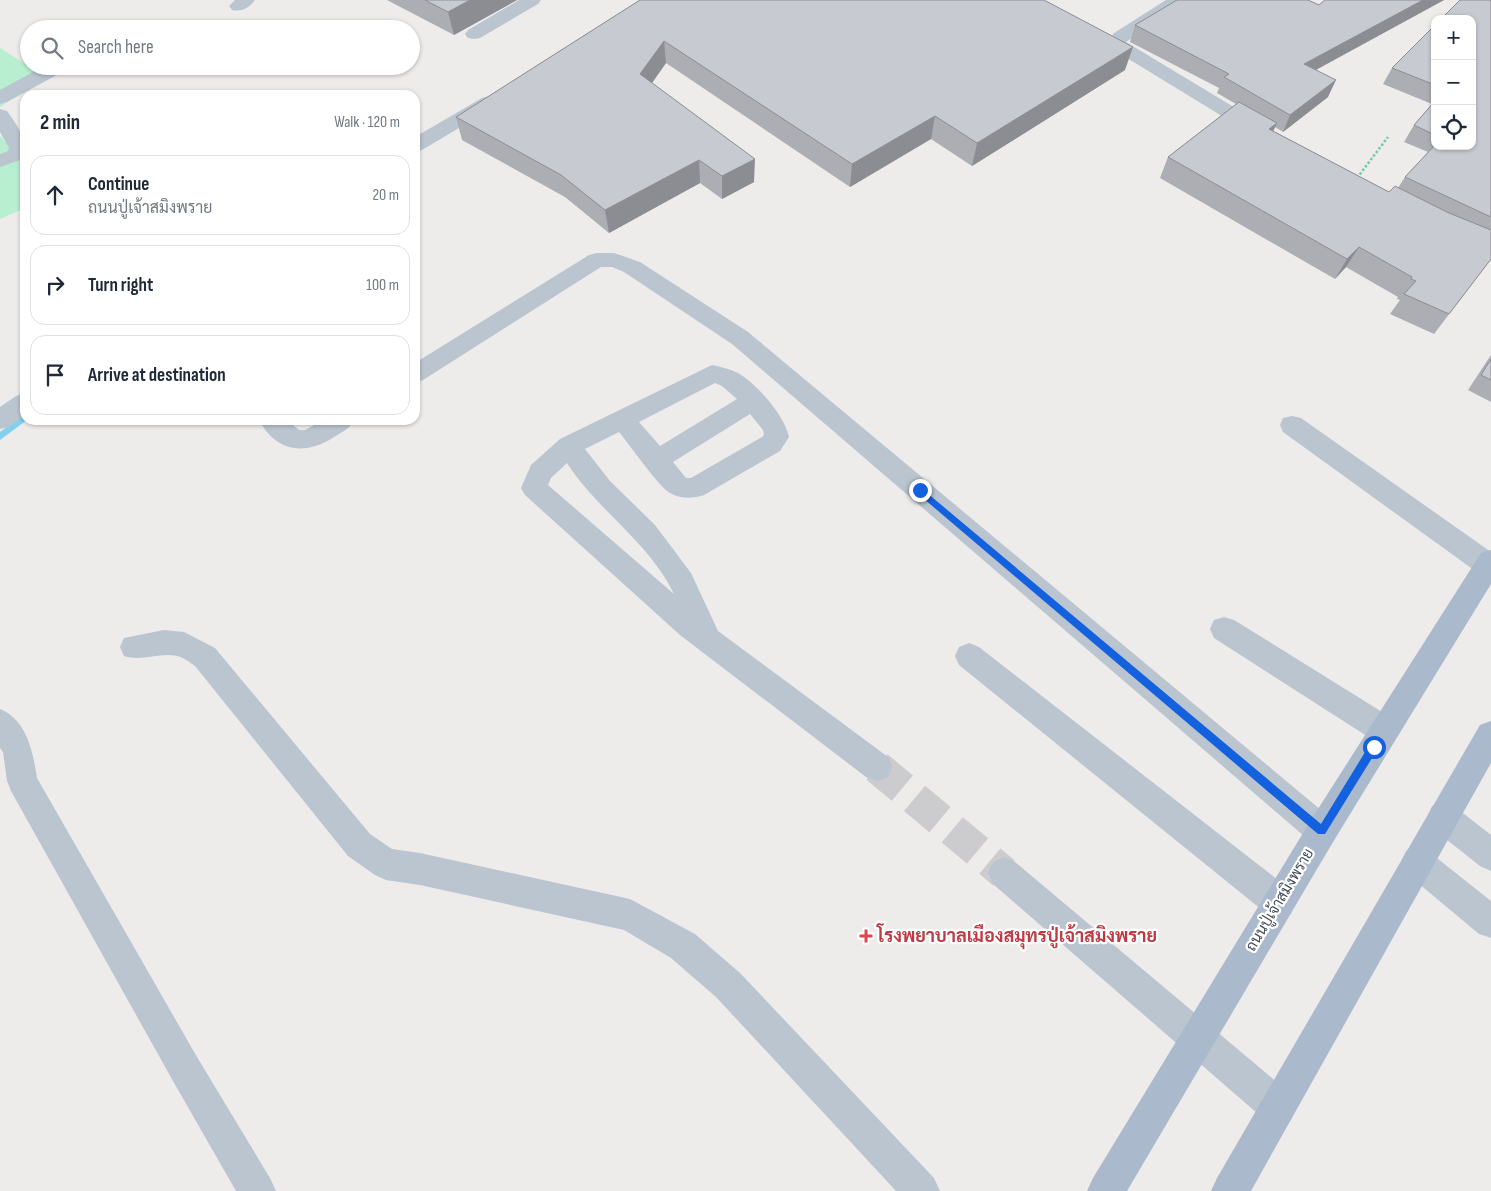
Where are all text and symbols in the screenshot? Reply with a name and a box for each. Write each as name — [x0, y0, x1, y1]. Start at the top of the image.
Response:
map controls — [1431, 15, 1476, 150]
button: + — [1431, 15, 1476, 60]
search box — [20, 20, 420, 75]
icon: search — [38, 34, 66, 62]
text: Search here — [78, 36, 154, 59]
button: − — [1431, 60, 1476, 105]
button: locate — [1431, 105, 1476, 150]
text: 2 min — [40, 110, 80, 135]
text: Walk · 120 m — [334, 113, 400, 132]
text: Continue — [88, 173, 149, 196]
icon: ahead — [41, 181, 69, 209]
text: 20 m — [372, 186, 399, 205]
text: ถนนปู่เจ้าสมิงพราย — [88, 199, 212, 218]
icon: right — [41, 271, 69, 299]
text: Turn right — [88, 274, 153, 297]
text: 100 m — [366, 276, 399, 295]
icon: arrive — [41, 361, 69, 389]
text: Arrive at destination — [88, 364, 226, 387]
route end — [909, 479, 932, 502]
route start — [1363, 736, 1386, 759]
street label: ถนนปู่เจ้าสมิงพราย — [1241, 845, 1318, 955]
place label: โรงพยาบาลเมืองสมุทรปู่เจ้าสมิงพราย — [876, 923, 1157, 950]
marker: โรงพยาบาลเมืองสมุทรปู่เจ้าสมิงพราย — [859, 929, 873, 943]

